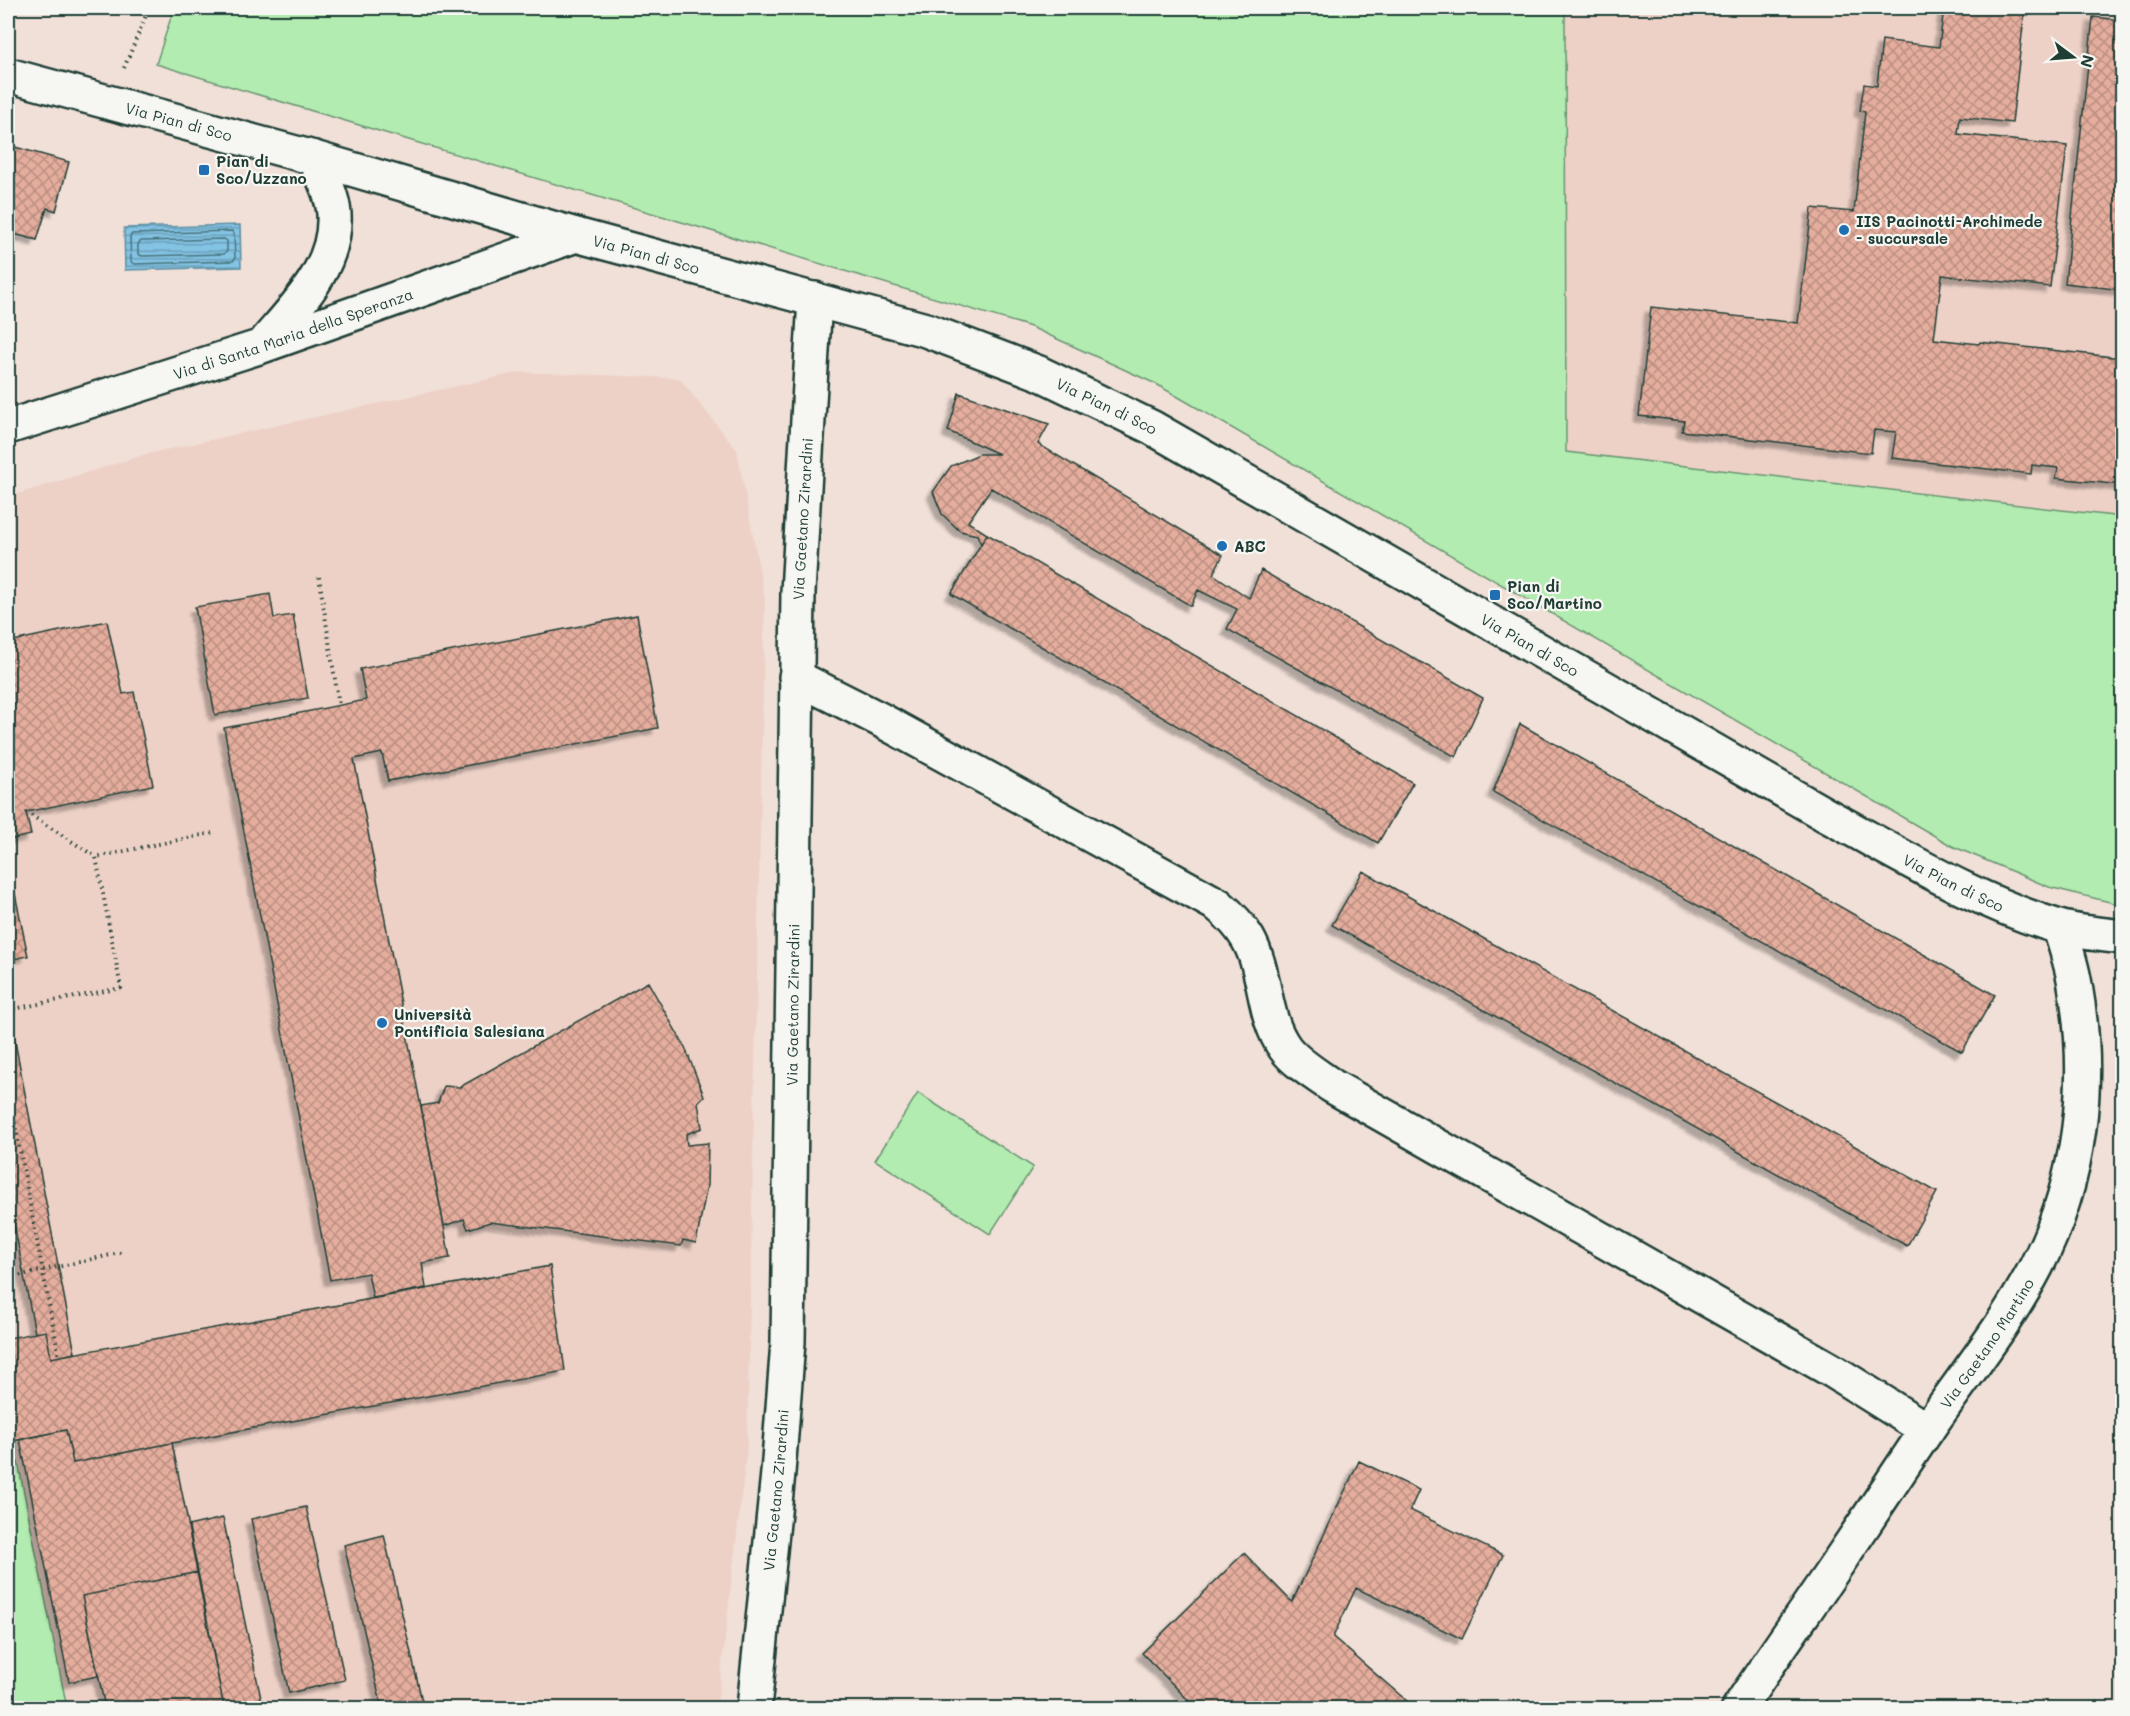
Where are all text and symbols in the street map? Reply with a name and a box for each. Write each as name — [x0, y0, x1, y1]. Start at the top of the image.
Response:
north arrow — [2043, 27, 2103, 87]
text: N — [2076, 53, 2100, 70]
street label: Via Pian di Sco — [123, 97, 235, 145]
place label: Pian di Sco/Uzzano — [216, 151, 307, 188]
marker: Pian di Sco/Uzzano — [197, 163, 211, 177]
place label: IIS Pacinotti-Archimede - succursale — [1856, 211, 2042, 248]
marker: IIS Pacinotti-Archimede - succursale — [1837, 223, 1851, 237]
street label: Via Pian di Sco — [591, 230, 702, 278]
street label: Via di Santa Maria della Speranza — [171, 283, 416, 384]
street label: Via Pian di Sco — [1053, 373, 1161, 439]
street label: Via Gaetano Zirardini — [788, 437, 817, 600]
place label: ABC — [1234, 536, 1266, 556]
marker: ABC — [1215, 539, 1229, 553]
place label: Pian di Sco/Martino — [1507, 576, 1602, 613]
marker: Pian di Sco/Martino — [1488, 588, 1502, 602]
street label: Via Pian di Sco — [1477, 609, 1582, 681]
street label: Via Pian di Sco — [1900, 849, 2007, 916]
street label: Via Gaetano Zirardini — [781, 923, 804, 1086]
place label: Università Pontificia Salesiana — [394, 1004, 545, 1041]
marker: Università Pontificia Salesiana — [375, 1016, 389, 1030]
street label: Via Gaetano Martino — [1935, 1274, 2038, 1412]
street label: Via Gaetano Zirardini — [758, 1408, 793, 1572]

